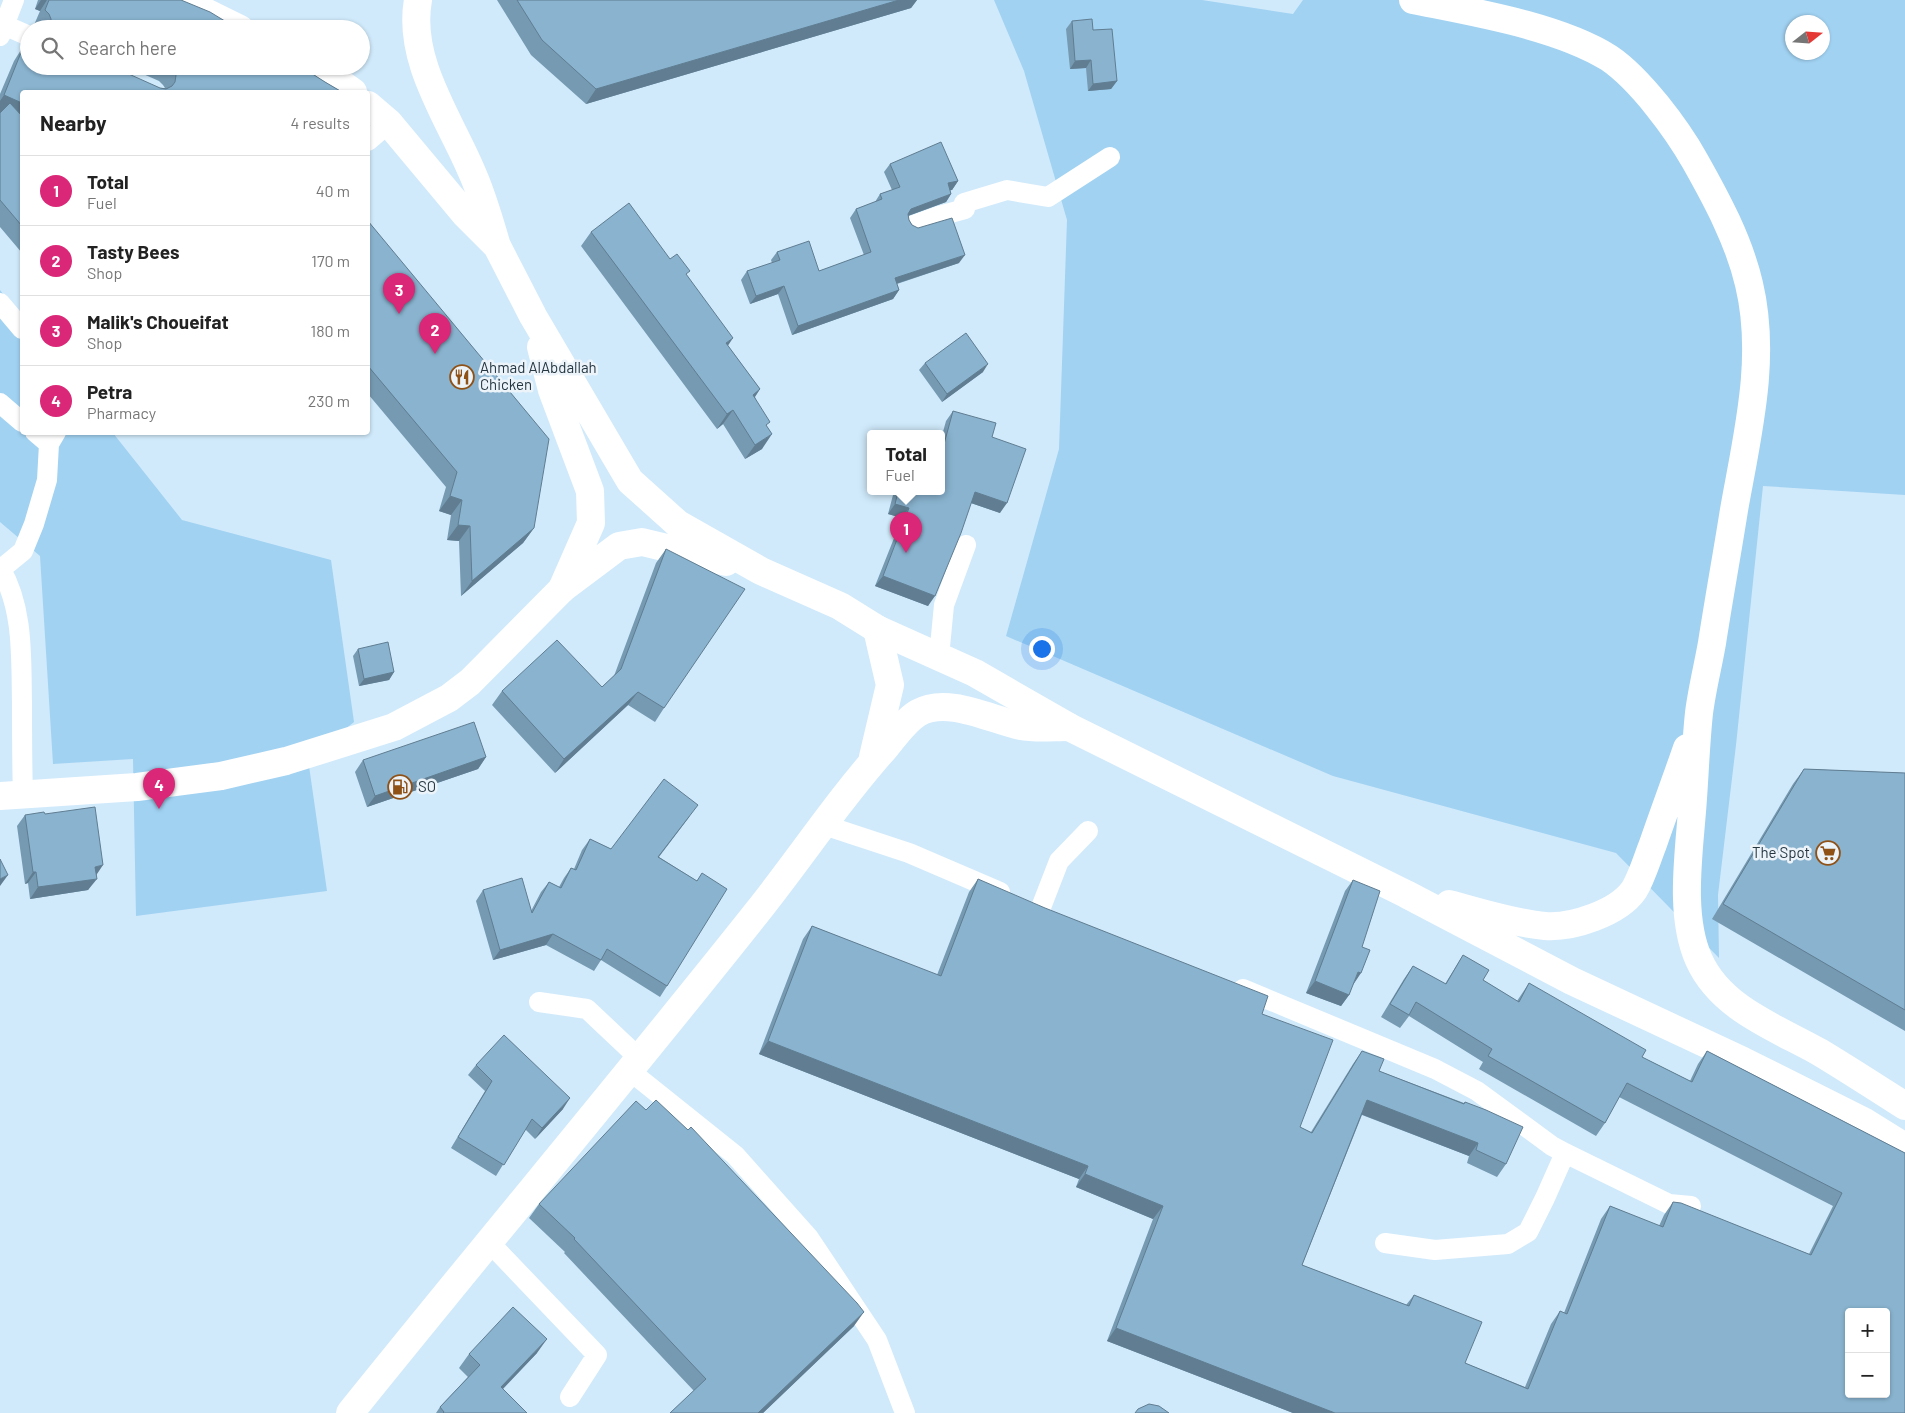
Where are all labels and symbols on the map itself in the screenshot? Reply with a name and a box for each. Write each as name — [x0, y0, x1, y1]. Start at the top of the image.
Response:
north arrow — [1785, 15, 1830, 60]
pin: 3 — [383, 273, 415, 314]
pin: 2 — [419, 313, 451, 354]
place label: Ahmad AlAbdallah Chicken — [480, 358, 597, 393]
restaurant icon: Ahmad AlAbdallah Chicken — [449, 364, 475, 390]
pin: 1 — [890, 512, 922, 553]
your location — [1029, 636, 1055, 662]
pin: 4 — [143, 768, 175, 809]
fuel station icon: SO — [387, 774, 413, 800]
place label: SO — [418, 777, 436, 795]
supermarket icon: The Spot — [1815, 840, 1841, 866]
place label: The Spot — [1752, 843, 1810, 861]

